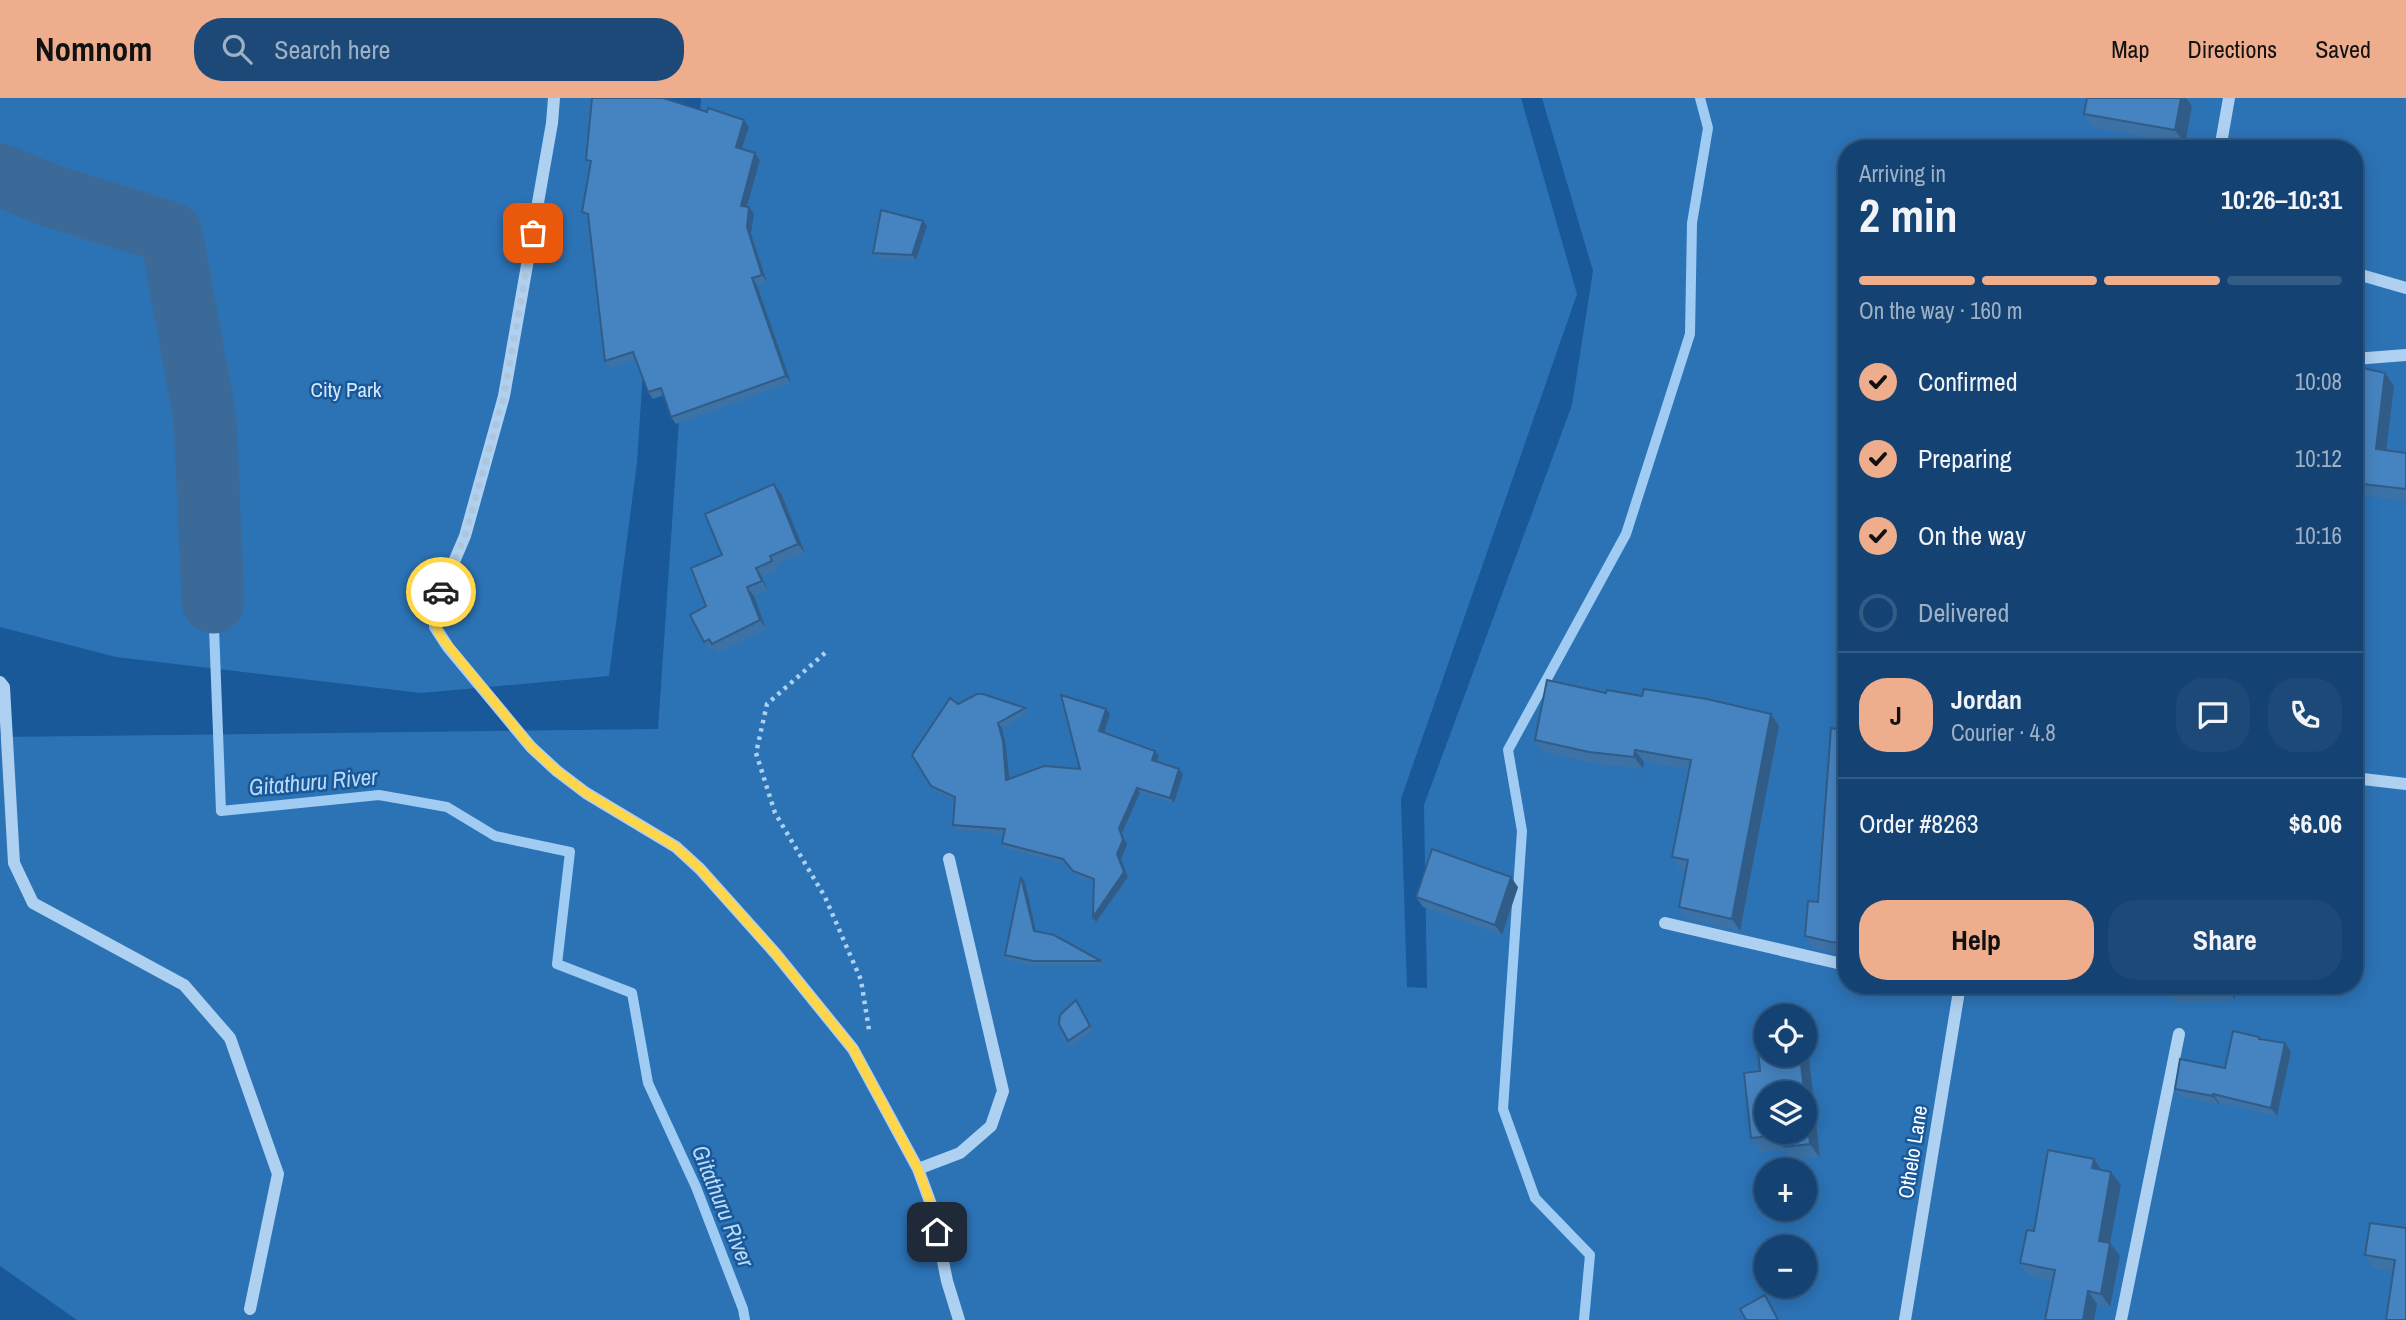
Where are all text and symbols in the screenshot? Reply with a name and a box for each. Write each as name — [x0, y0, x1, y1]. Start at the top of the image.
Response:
search box — [194, 18, 684, 81]
text: Nomnom — [35, 27, 152, 71]
icon: search — [218, 30, 256, 68]
text: Search here — [274, 32, 390, 67]
text: Map — [2111, 33, 2149, 65]
text: Directions — [2187, 33, 2277, 65]
text: Saved — [2315, 33, 2371, 65]
text: Arriving in — [1859, 158, 1946, 189]
text: 10:26–10:31 — [2221, 182, 2342, 217]
text: 2 min — [1859, 184, 1958, 246]
pin — [503, 203, 563, 263]
icon: bag — [514, 214, 552, 252]
text: On the way · 160 m — [1859, 295, 2023, 326]
icon: check — [1859, 363, 1897, 401]
text: Confirmed — [1918, 364, 2018, 399]
text: 10:08 — [2295, 366, 2342, 397]
park label: City Park — [311, 375, 382, 404]
icon: check — [1859, 440, 1897, 478]
text: Preparing — [1918, 441, 2012, 476]
text: 10:12 — [2295, 443, 2342, 474]
icon: check — [1859, 517, 1897, 555]
text: On the way — [1918, 518, 2026, 553]
text: 10:16 — [2295, 520, 2342, 551]
courier — [406, 557, 476, 627]
icon: car — [422, 573, 460, 611]
text: Delivered — [1918, 595, 2009, 630]
button: chat — [2176, 678, 2250, 752]
button: phone — [2268, 678, 2342, 752]
text: Jordan — [1951, 682, 2022, 717]
text: J — [1890, 698, 1902, 733]
text: Courier · 4.8 — [1951, 717, 2056, 748]
water label: Gitathuru River — [247, 760, 379, 803]
text: Order #8263 — [1859, 806, 1979, 841]
text: $6.06 — [2289, 806, 2342, 841]
button: Help — [1859, 900, 2094, 980]
button: Share — [2108, 900, 2342, 980]
map controls — [1754, 1004, 1817, 1298]
button: locate — [1754, 1004, 1817, 1067]
button: layers — [1754, 1081, 1817, 1144]
street label: Othelo Lane — [1891, 1103, 1934, 1201]
water label: Gitathuru River — [685, 1140, 762, 1272]
button: + — [1754, 1158, 1817, 1221]
pin — [907, 1202, 967, 1262]
icon: home — [918, 1213, 956, 1251]
button: − — [1754, 1235, 1817, 1298]

